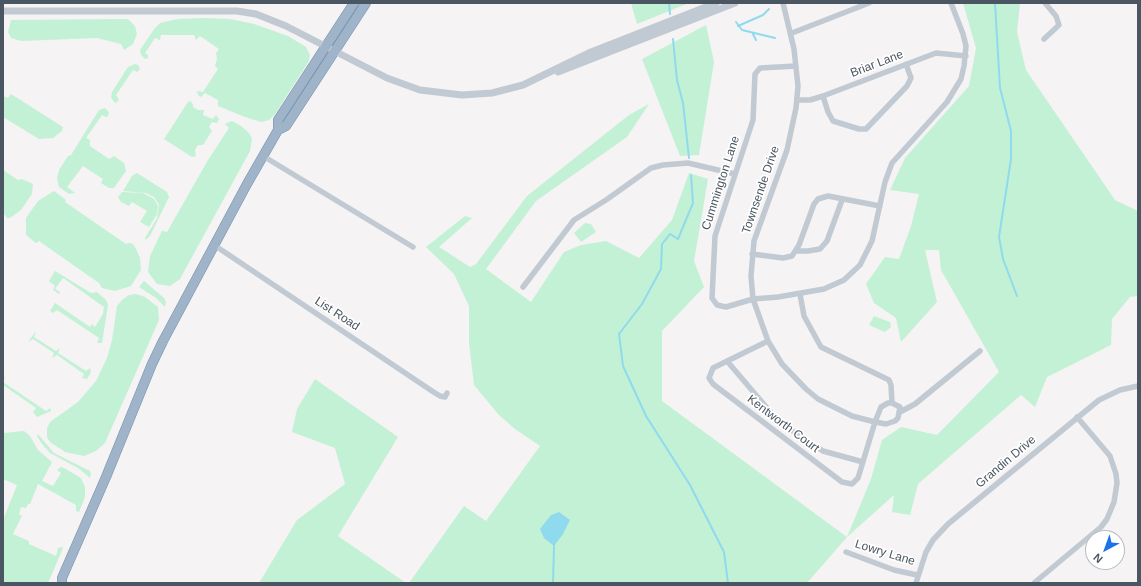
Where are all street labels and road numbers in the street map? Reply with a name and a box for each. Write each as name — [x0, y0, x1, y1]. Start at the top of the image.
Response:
street label: Briar Lane — [849, 47, 905, 81]
street label: Cummington Lane — [699, 134, 743, 232]
street label: Townsende Drive — [739, 144, 783, 236]
street label: List Road — [312, 294, 362, 334]
street label: Kentworth Court — [744, 392, 822, 456]
street label: Grandin Drive — [973, 433, 1039, 491]
street label: Lowry Lane — [853, 537, 917, 569]

